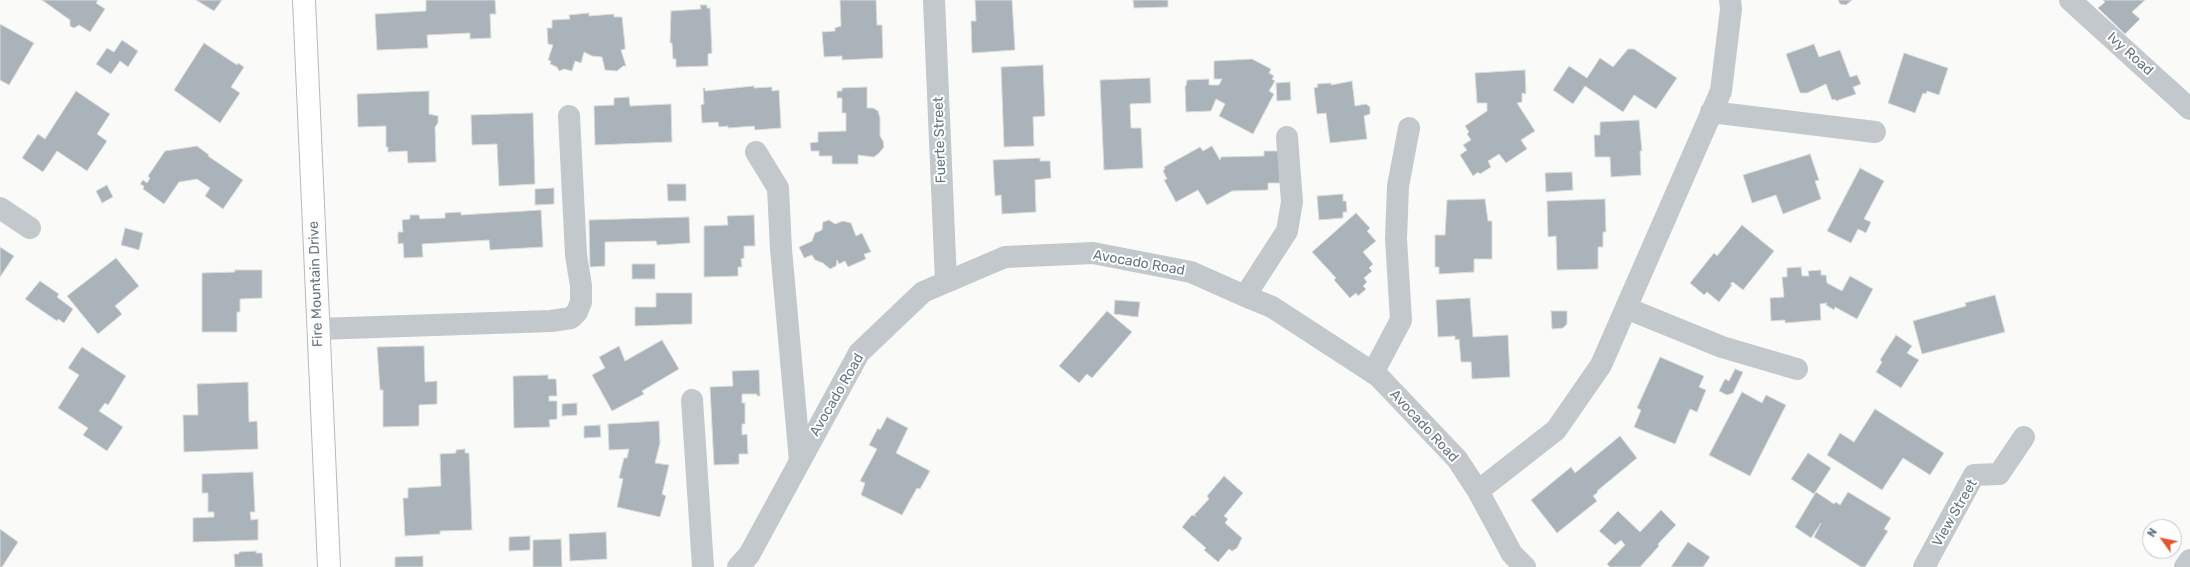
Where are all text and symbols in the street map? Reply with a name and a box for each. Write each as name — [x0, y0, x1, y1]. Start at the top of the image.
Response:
street label: Ivy Road — [2104, 29, 2156, 79]
street label: Fuerte Street — [930, 96, 950, 184]
street label: Fire Mountain Drive — [305, 221, 327, 347]
street label: Avocado Road — [1092, 247, 1186, 279]
street label: Avocado Road — [806, 351, 868, 439]
street label: Avocado Road — [1386, 386, 1462, 466]
street label: View Street — [1929, 476, 1981, 550]
north arrow — [2142, 519, 2182, 559]
text: N — [2145, 526, 2160, 540]

